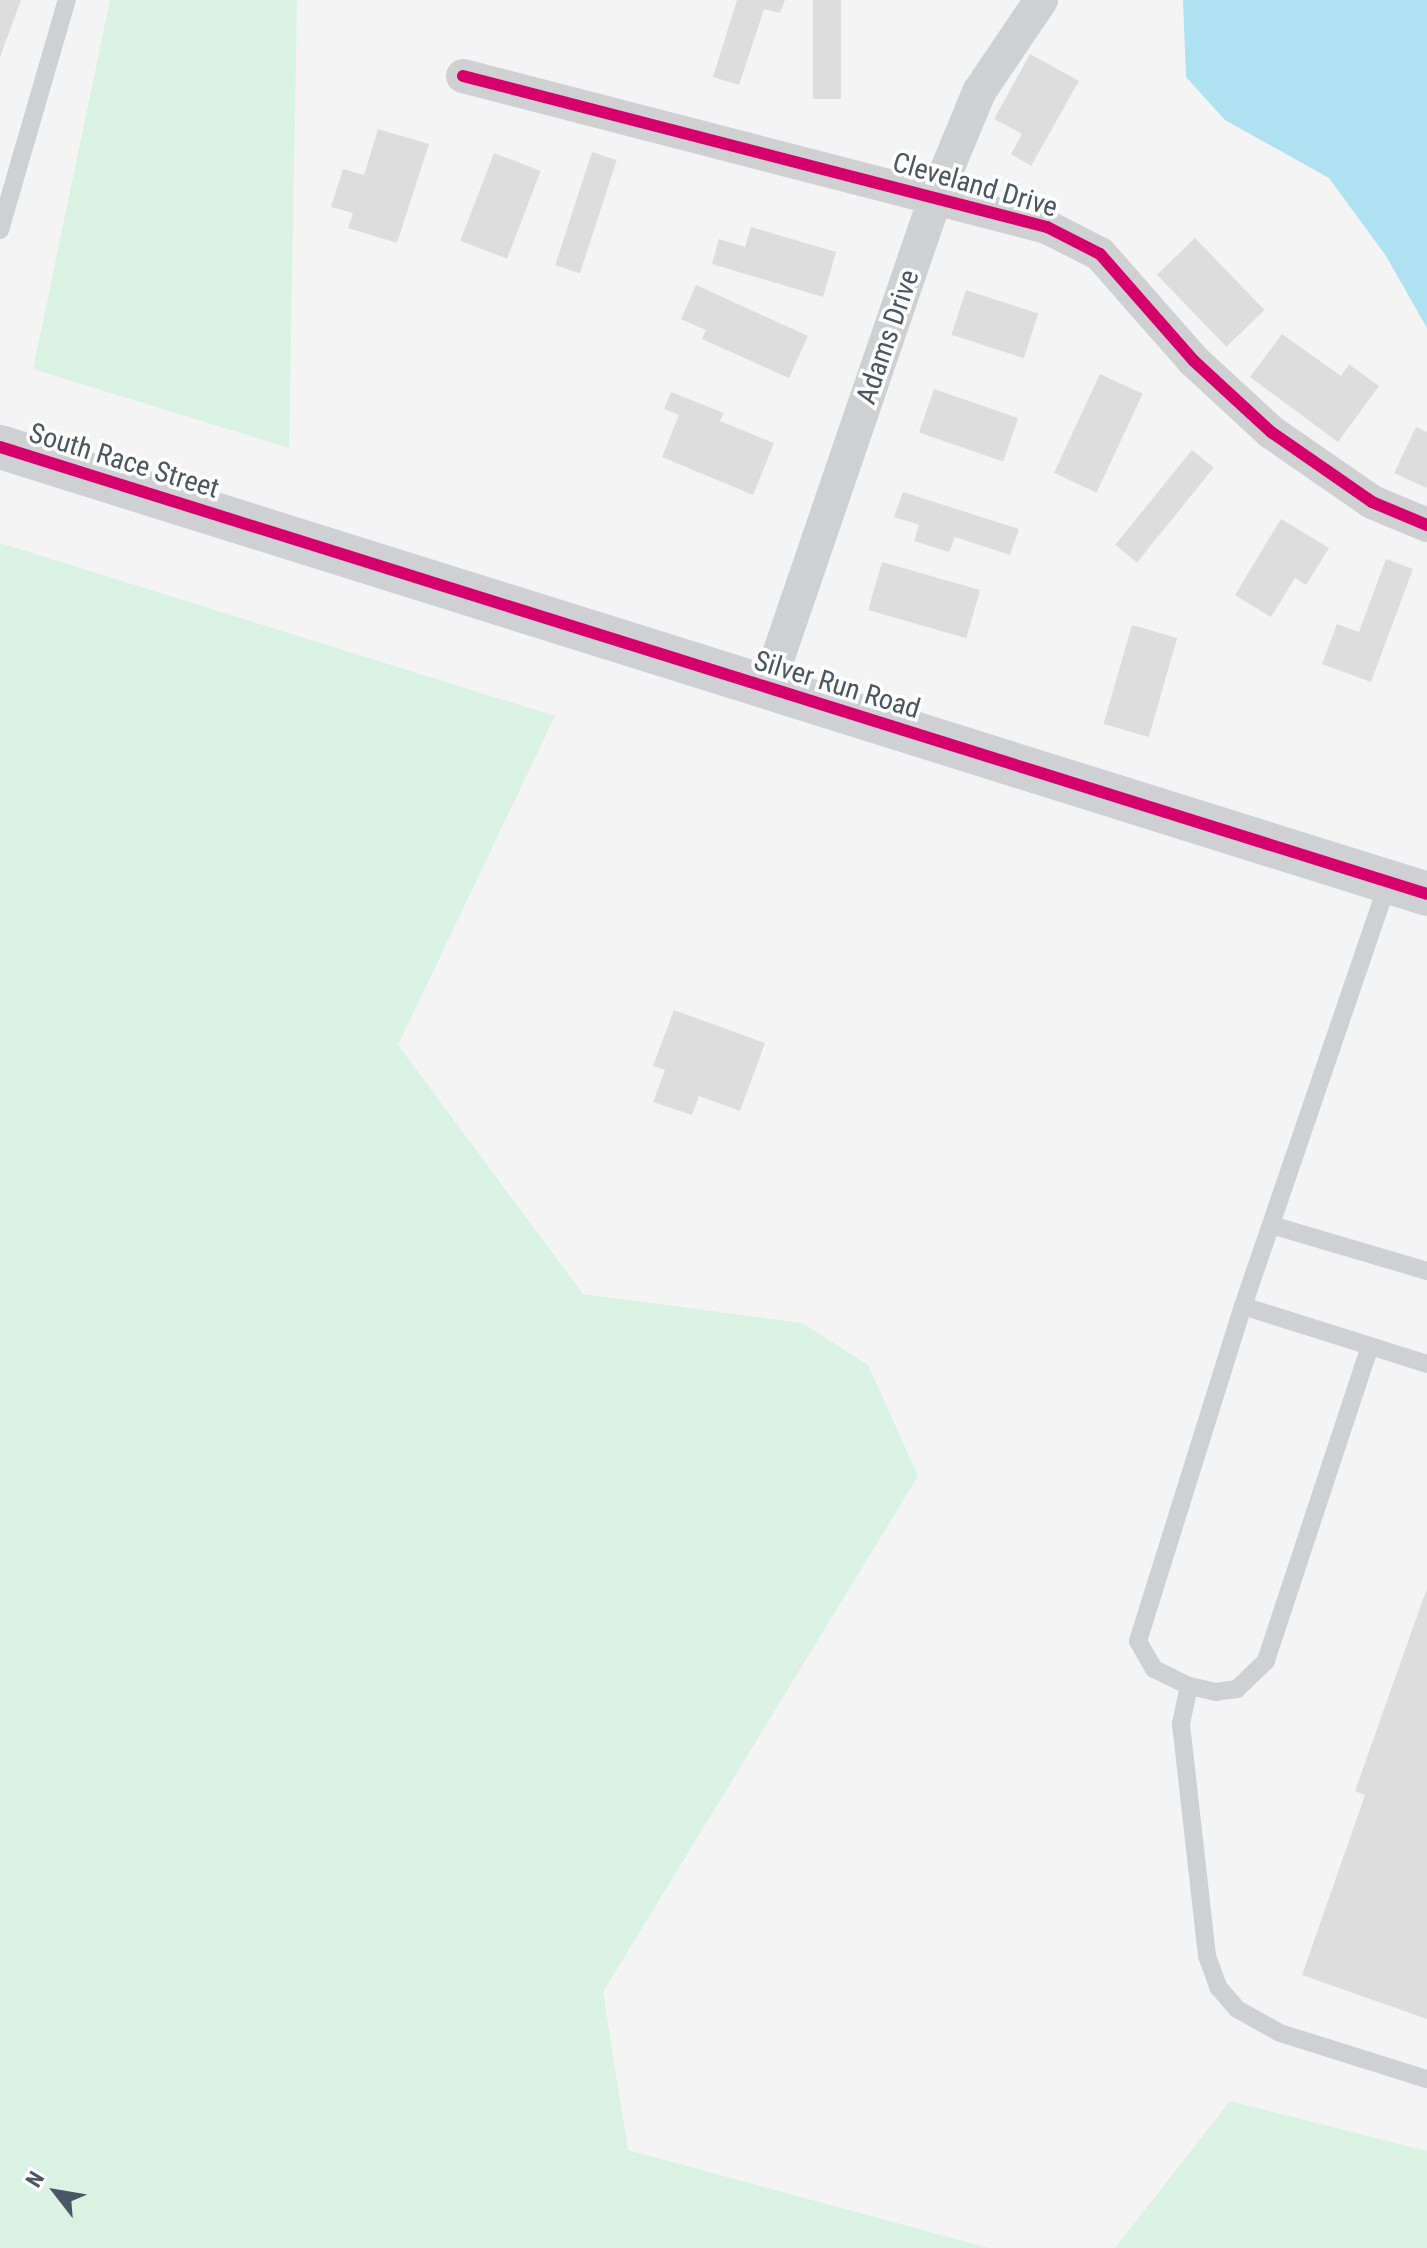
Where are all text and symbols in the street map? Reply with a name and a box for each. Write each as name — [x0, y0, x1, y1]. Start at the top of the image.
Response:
street label: Cleveland Drive — [889, 145, 1061, 225]
street label: Adams Drive — [849, 266, 927, 408]
street label: South Race Street — [25, 416, 223, 506]
street label: Silver Run Road — [750, 644, 924, 726]
north arrow — [16, 2152, 96, 2232]
text: N — [21, 2167, 49, 2192]

